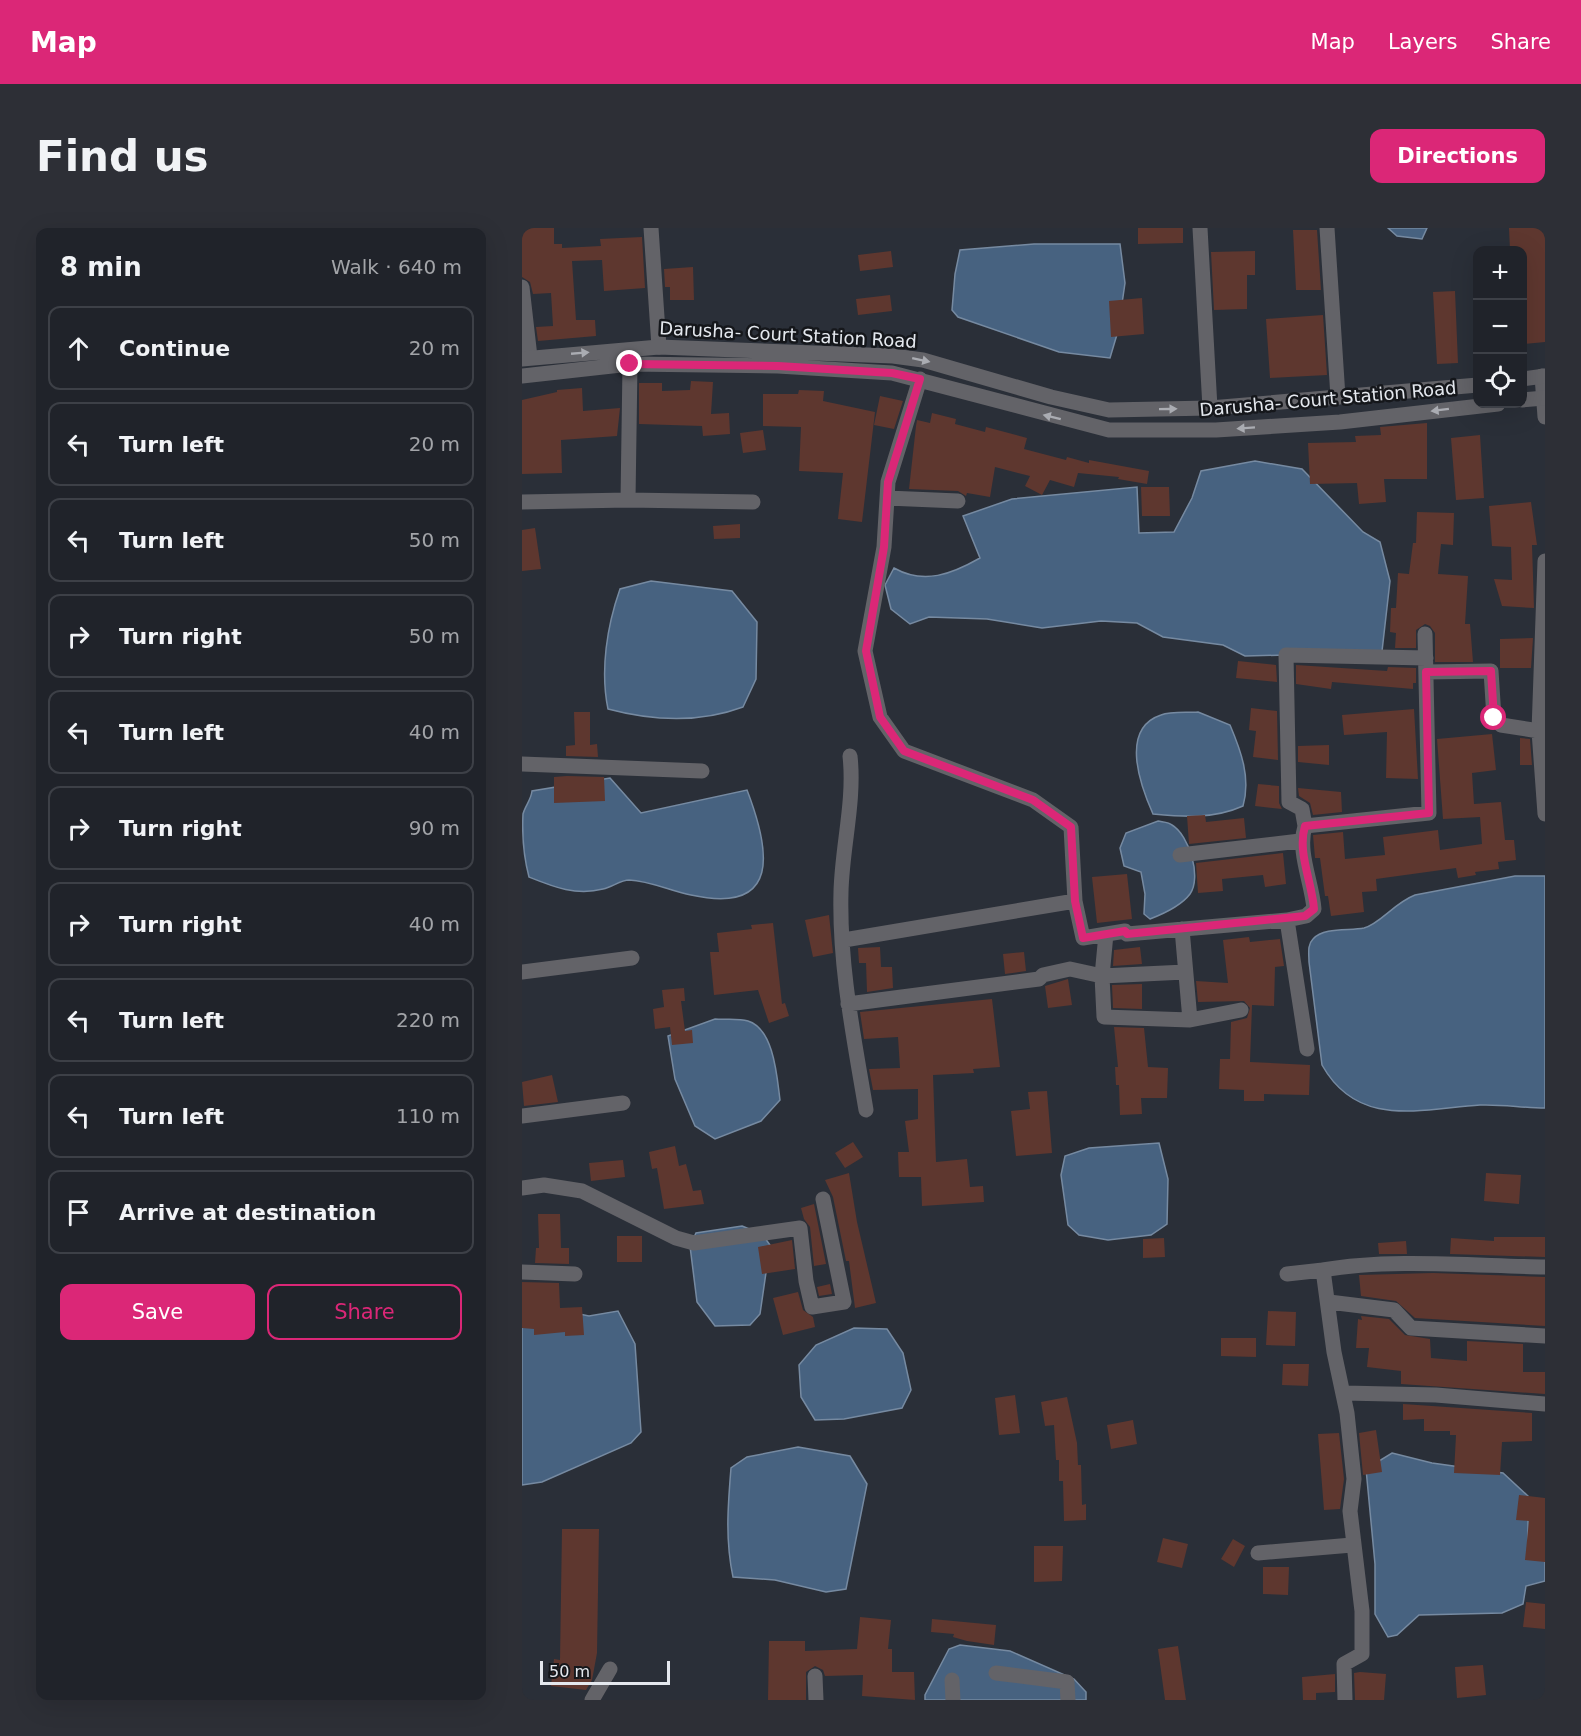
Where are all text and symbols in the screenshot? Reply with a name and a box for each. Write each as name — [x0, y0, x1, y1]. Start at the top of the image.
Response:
text: Map — [30, 26, 97, 59]
text: Map — [1311, 30, 1355, 54]
text: Layers — [1388, 30, 1457, 54]
text: Share — [1490, 30, 1551, 54]
button: Directions — [1370, 129, 1545, 183]
text: Find us — [36, 132, 209, 181]
map controls — [1473, 246, 1527, 408]
button: + — [1473, 246, 1527, 300]
text: 8 min — [60, 252, 142, 282]
text: Walk · 640 m — [331, 255, 462, 279]
button: − — [1473, 300, 1527, 354]
street label: Darusha- Court Station Road — [659, 317, 917, 352]
icon: ahead — [62, 332, 95, 365]
text: Continue — [119, 336, 230, 361]
text: 20 m — [409, 336, 460, 360]
one-way arrow — [571, 348, 590, 358]
route end — [616, 350, 642, 376]
button: locate — [1473, 354, 1527, 408]
one-way arrow — [912, 356, 931, 366]
street label: Darusha- Court Station Road — [1199, 377, 1457, 420]
one-way arrow — [1158, 404, 1177, 414]
one-way arrow — [1430, 406, 1449, 415]
one-way arrow — [1042, 411, 1061, 421]
one-way arrow — [1236, 424, 1255, 433]
icon: left — [62, 428, 95, 461]
text: Turn left — [119, 432, 224, 457]
text: 20 m — [409, 432, 460, 456]
icon: left — [62, 524, 95, 557]
text: Turn left — [119, 528, 224, 553]
text: 50 m — [409, 528, 460, 552]
icon: right — [62, 620, 95, 653]
text: Turn right — [119, 624, 242, 649]
text: 50 m — [409, 624, 460, 648]
route start — [1480, 704, 1506, 730]
icon: left — [62, 716, 95, 749]
text: Turn left — [119, 720, 224, 745]
text: 40 m — [409, 720, 460, 744]
icon: right — [62, 812, 95, 845]
text: Turn right — [119, 816, 242, 841]
text: 90 m — [409, 816, 460, 840]
icon: right — [62, 908, 95, 941]
text: Turn right — [119, 912, 242, 937]
text: 40 m — [409, 912, 460, 936]
icon: left — [62, 1004, 95, 1037]
text: Turn left — [119, 1008, 224, 1033]
text: 220 m — [396, 1008, 460, 1032]
icon: left — [62, 1100, 95, 1133]
text: Turn left — [119, 1104, 224, 1129]
text: 110 m — [396, 1104, 460, 1128]
icon: arrive — [62, 1196, 95, 1229]
text: Arrive at destination — [119, 1200, 376, 1225]
button: Save — [60, 1284, 255, 1340]
button: Share — [267, 1284, 462, 1340]
scale bar — [540, 1658, 670, 1686]
text: 50 m — [549, 1662, 590, 1681]

